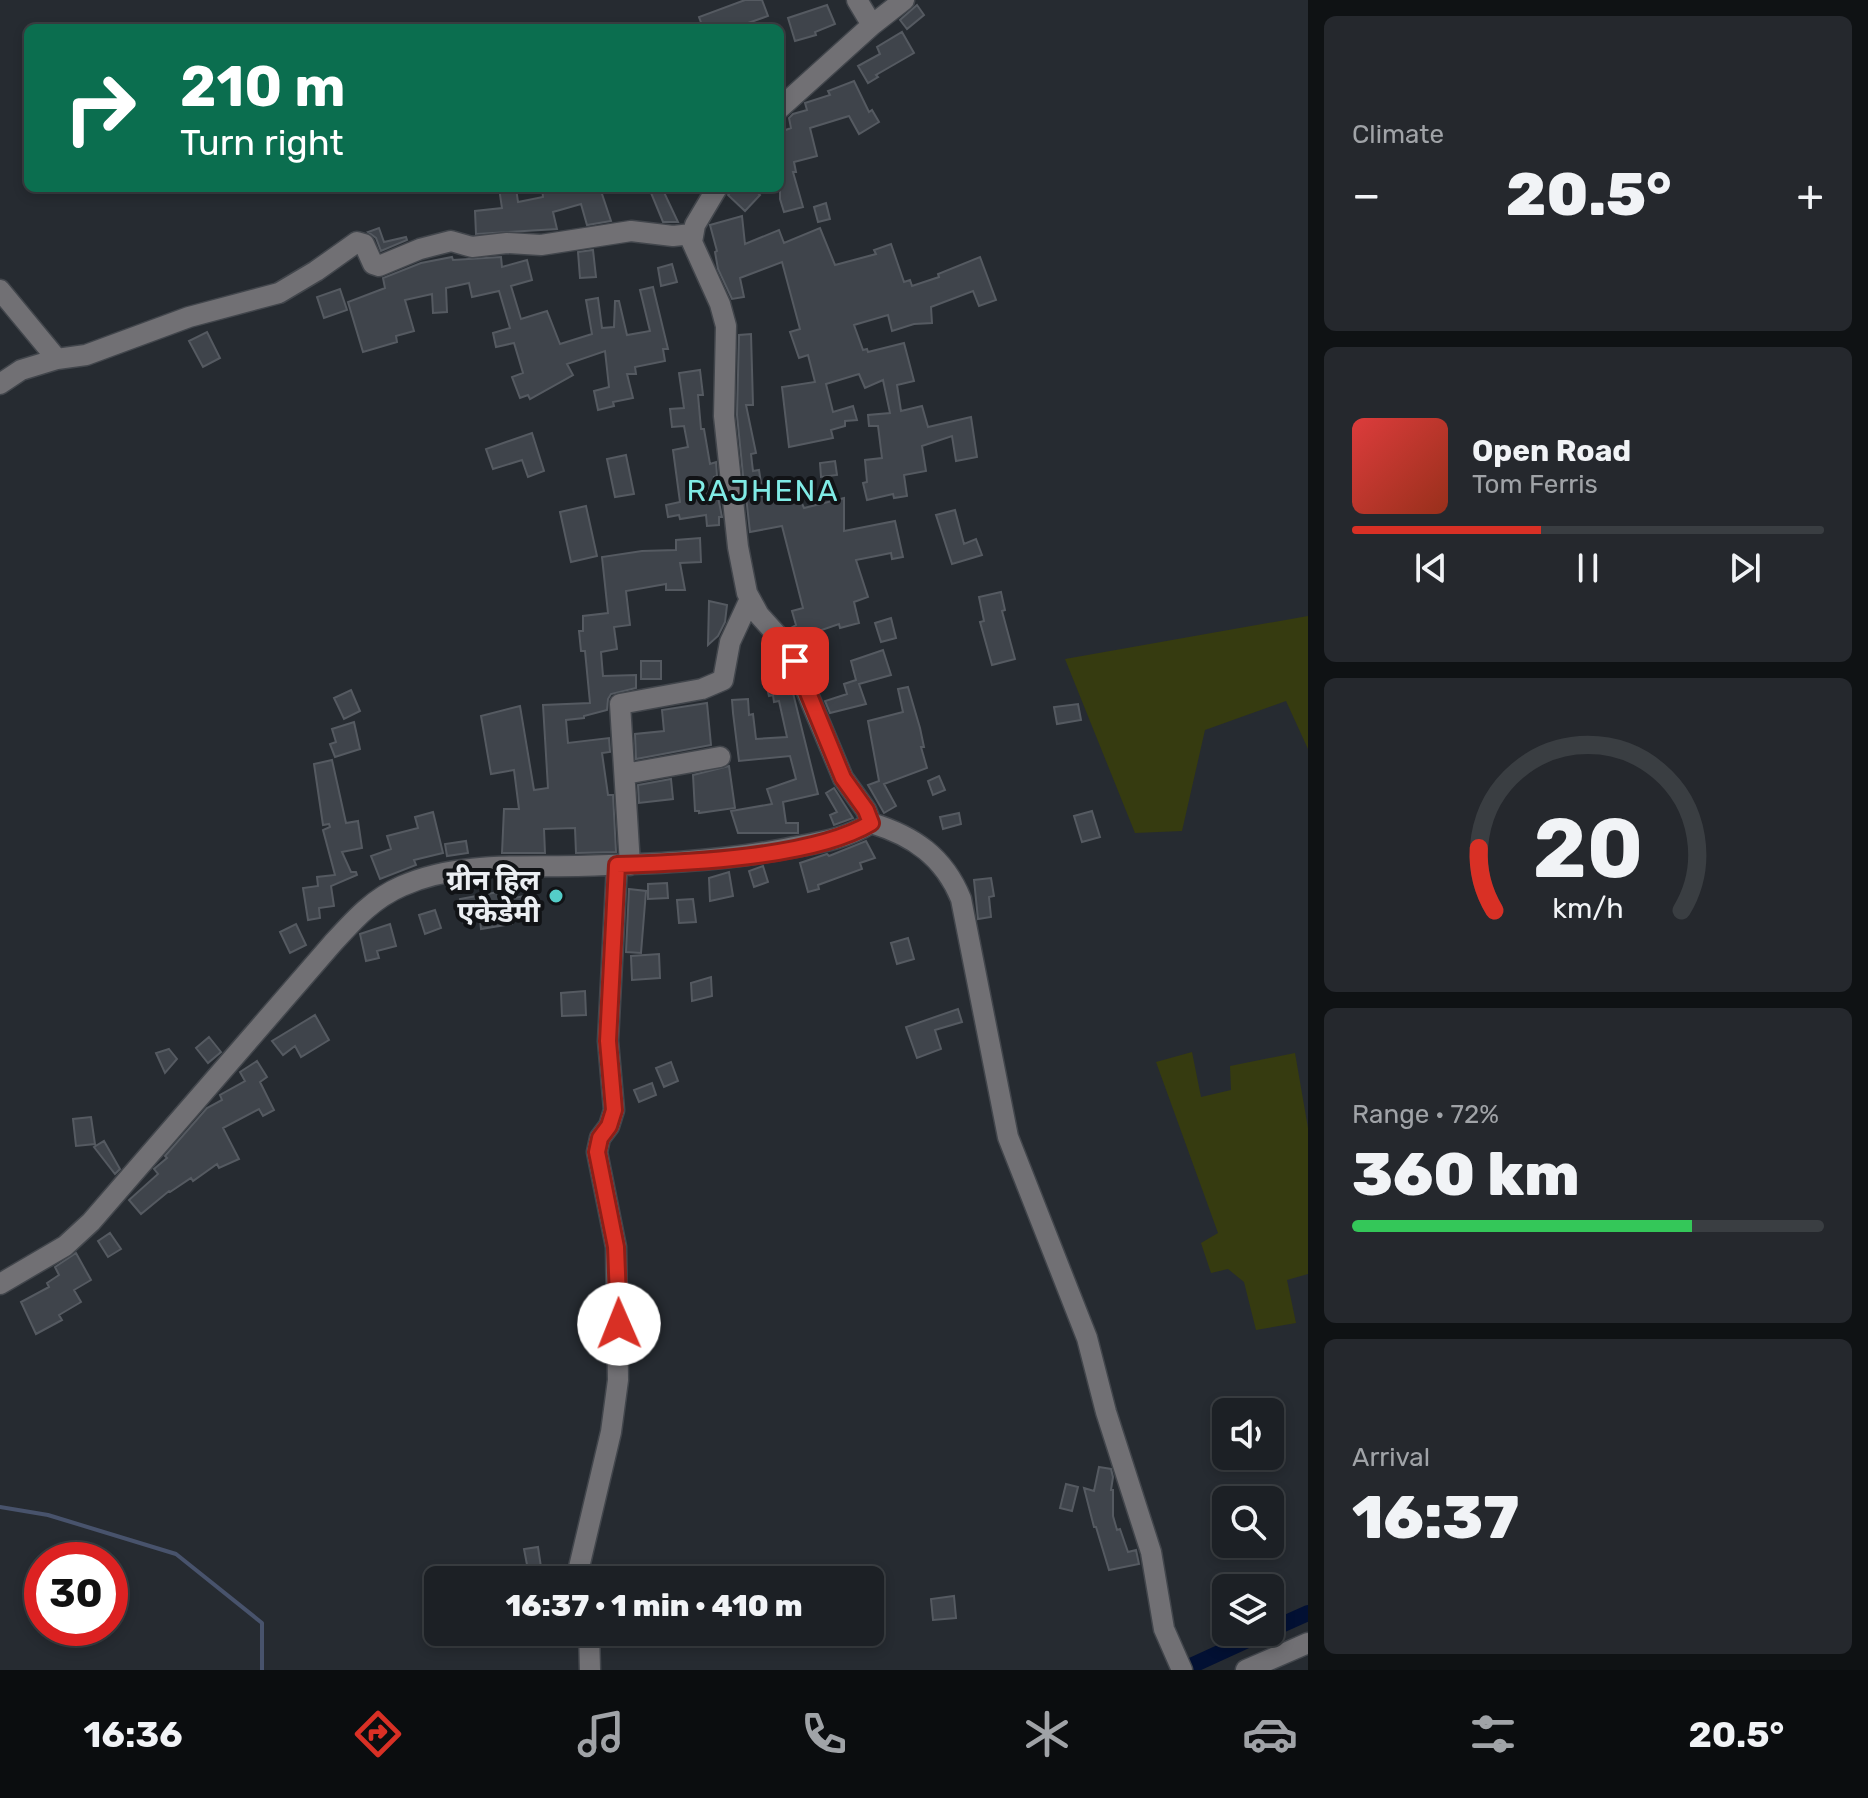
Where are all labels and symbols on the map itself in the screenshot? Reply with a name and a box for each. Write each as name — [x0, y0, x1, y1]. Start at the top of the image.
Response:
district label: RAJHENA — [686, 473, 840, 509]
pin — [761, 627, 829, 695]
place label: ग्रीन हिल एकेडेमी — [447, 864, 541, 929]
marker: ग्रीन हिल एकेडेमी — [547, 887, 565, 905]
position arrow — [577, 1282, 661, 1366]
speed limit sign: 30 — [24, 1542, 128, 1646]

